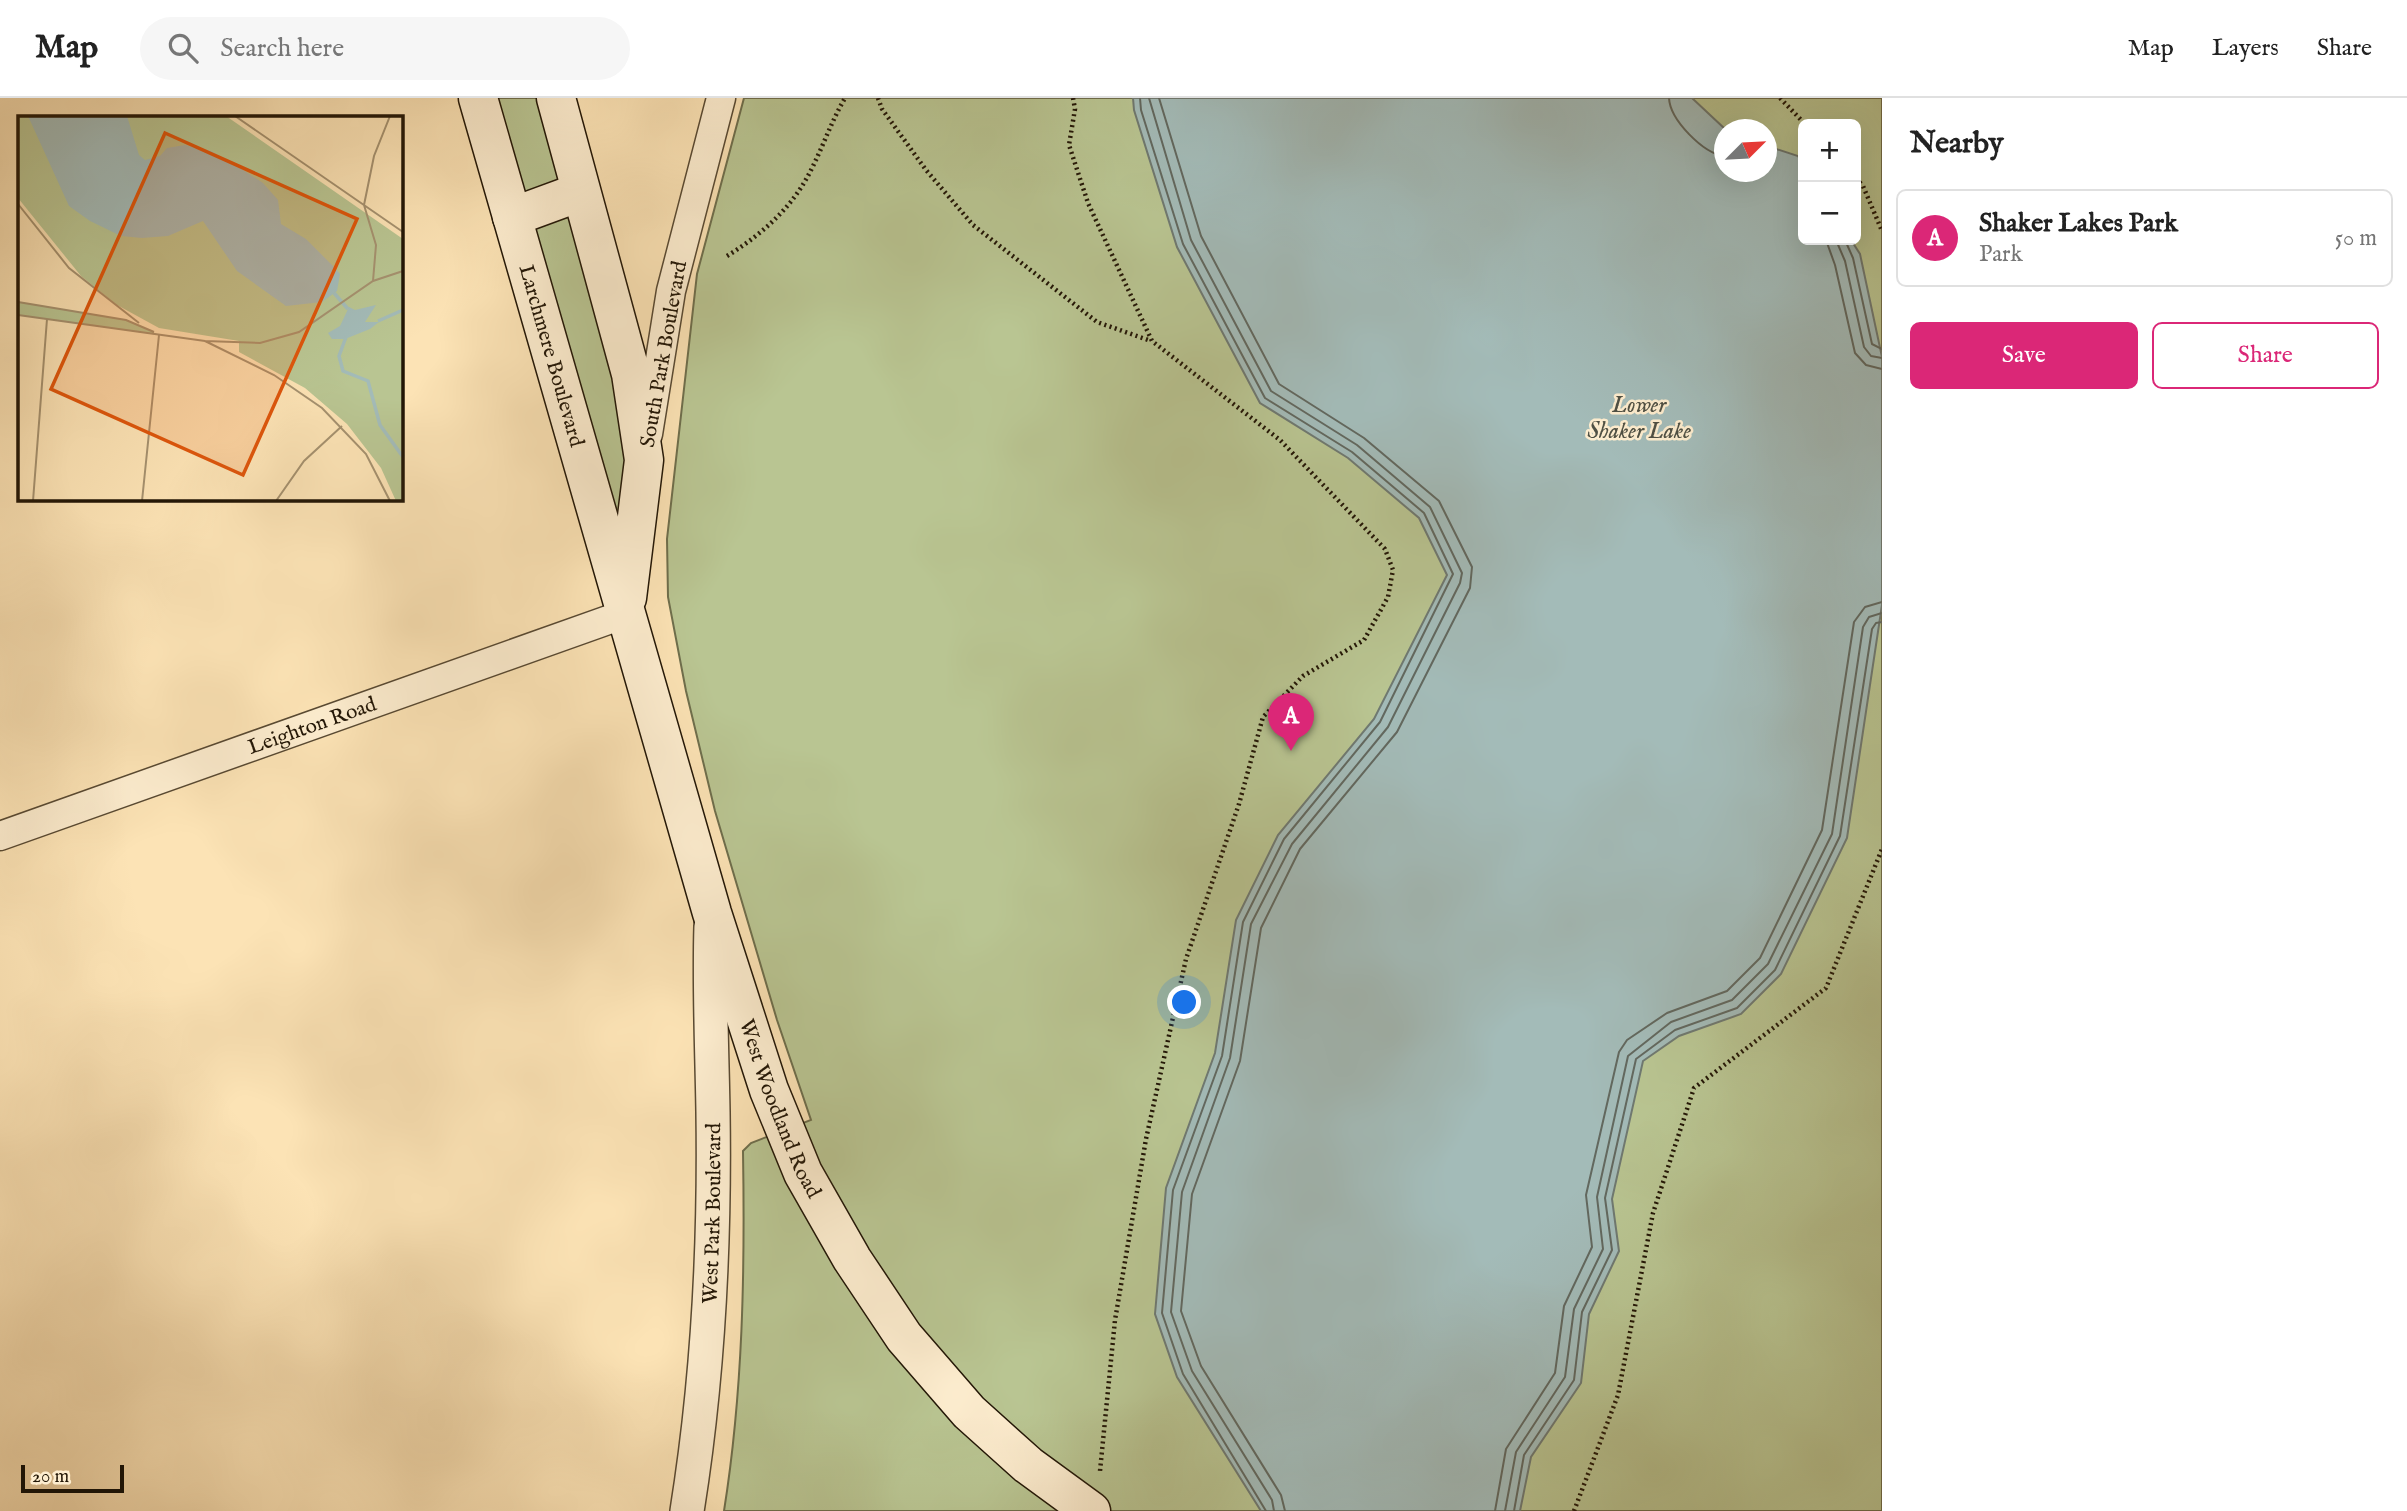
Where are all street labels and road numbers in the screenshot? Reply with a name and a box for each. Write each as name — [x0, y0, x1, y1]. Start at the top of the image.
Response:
street label: South Park Boulevard — [635, 258, 694, 450]
street label: Larchmere Boulevard — [512, 262, 590, 451]
street label: Leighton Road — [244, 691, 381, 762]
street label: West Woodland Road — [732, 1016, 827, 1204]
street label: West Park Boulevard — [697, 1122, 728, 1305]

